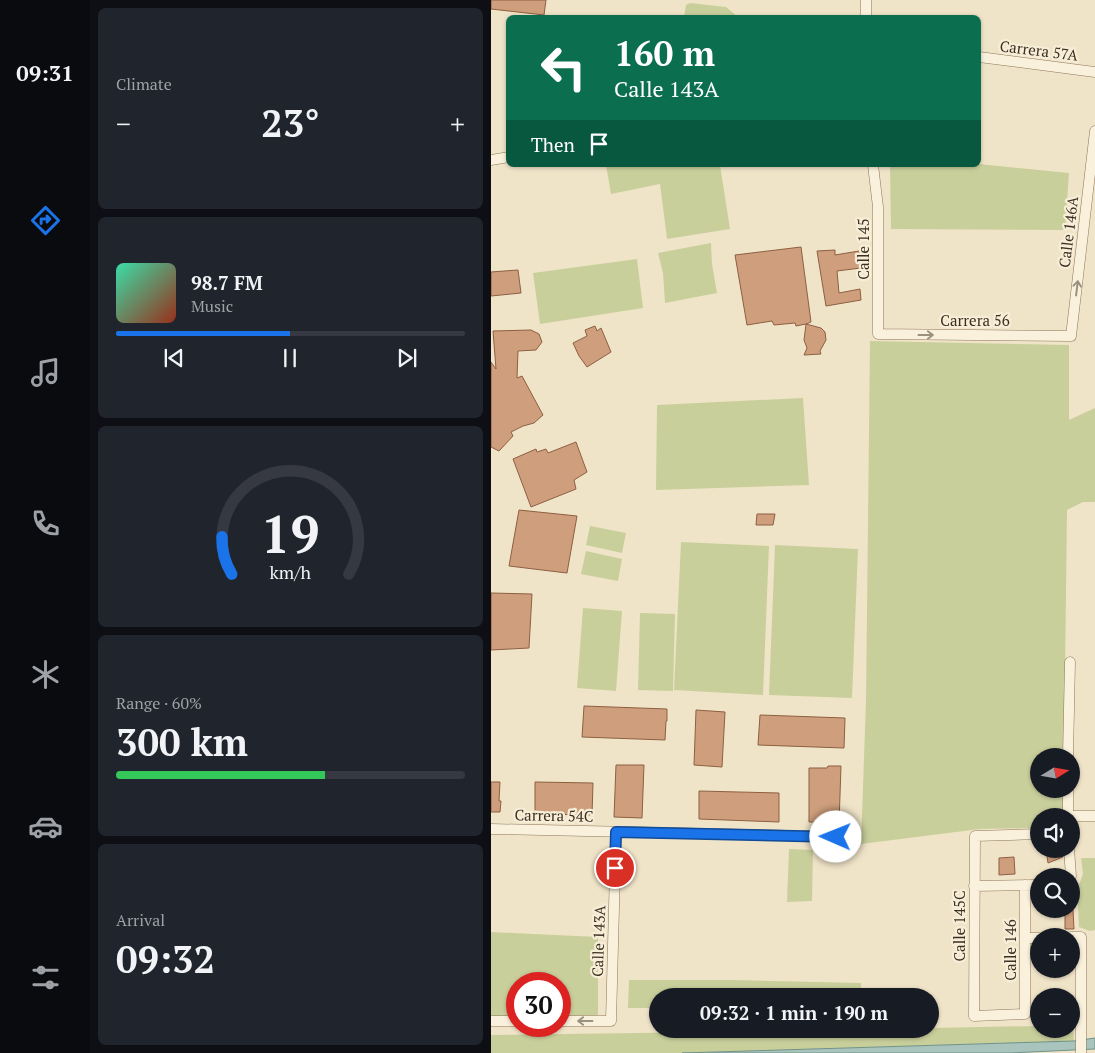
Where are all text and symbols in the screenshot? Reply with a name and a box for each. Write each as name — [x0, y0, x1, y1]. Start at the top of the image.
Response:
text: 160 m — [614, 30, 715, 76]
icon: left — [531, 35, 596, 100]
street label: Carrera 57A — [999, 35, 1080, 65]
text: 09:31 — [16, 58, 74, 87]
text: Climate — [116, 73, 172, 95]
text: Calle 143A — [614, 74, 719, 103]
text: 23° — [261, 98, 320, 148]
text: − — [116, 105, 131, 142]
text: + — [450, 105, 465, 142]
icon: arrive — [585, 130, 613, 158]
text: Then — [531, 132, 575, 157]
street label: Calle 146A — [1054, 194, 1082, 269]
icon: directions — [28, 203, 63, 238]
street label: Calle 145 — [853, 218, 873, 280]
text: 98.7 FM — [191, 270, 263, 295]
one-way arrow — [1072, 280, 1082, 296]
text: Music — [191, 295, 233, 317]
street label: Carrera 56 — [940, 310, 1010, 330]
one-way arrow — [918, 330, 934, 340]
icon: previous — [160, 344, 188, 372]
icon: pause — [276, 344, 304, 372]
icon: next — [393, 344, 421, 372]
icon: music — [28, 355, 63, 390]
text: 19 — [261, 499, 320, 568]
icon: phone — [28, 506, 63, 541]
text: km/h — [270, 560, 312, 584]
icon: climate — [28, 657, 63, 692]
text: Range · 60% — [116, 692, 202, 714]
text: 300 km — [116, 717, 248, 767]
north arrow — [1030, 748, 1080, 798]
map controls — [1030, 748, 1080, 1038]
street label: Carrera 54C — [514, 804, 594, 826]
button: sound — [1030, 808, 1080, 858]
icon: car — [28, 809, 63, 844]
position arrow — [809, 810, 861, 862]
pin — [594, 847, 636, 889]
icon: arrive — [601, 854, 629, 882]
button: search — [1030, 868, 1080, 918]
street label: Calle 145C — [949, 890, 969, 962]
street label: Calle 143A — [587, 904, 609, 977]
text: Arrival — [116, 909, 165, 931]
street label: Calle 146 — [1000, 919, 1020, 981]
button: + — [1030, 928, 1080, 978]
text: 09:32 — [116, 934, 215, 984]
icon: filters — [28, 960, 63, 995]
speed limit sign: 30 — [506, 972, 571, 1037]
button: − — [1030, 988, 1080, 1038]
text: 09:32 · 1 min · 190 m — [700, 1000, 888, 1025]
one-way arrow — [578, 1016, 594, 1026]

